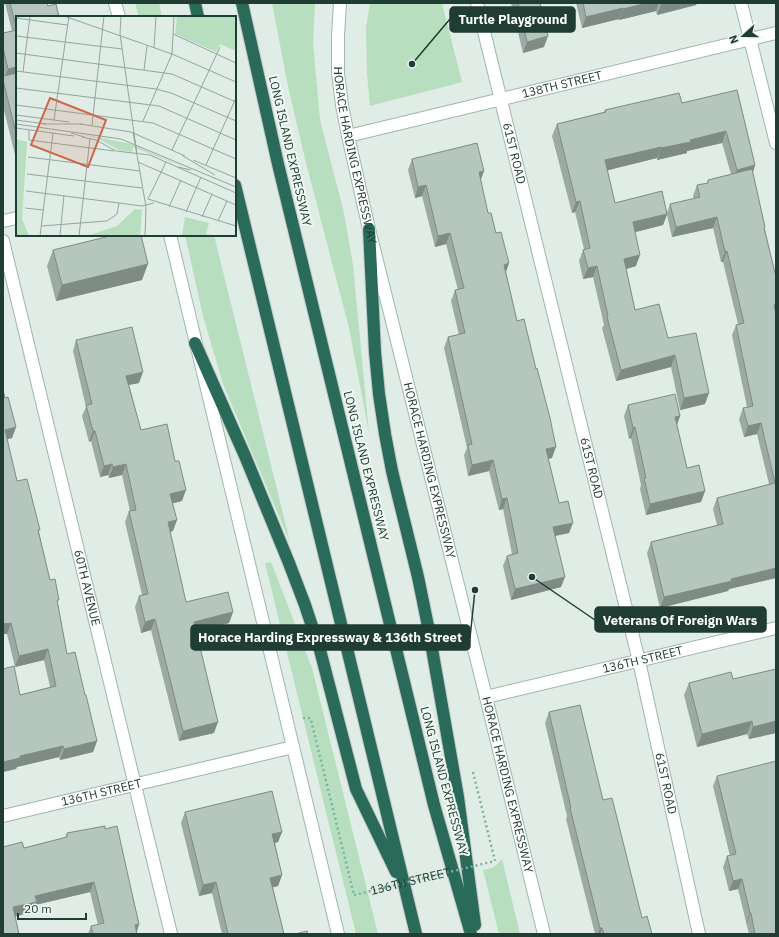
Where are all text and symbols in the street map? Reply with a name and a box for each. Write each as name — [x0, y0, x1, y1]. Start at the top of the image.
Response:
callout: Turtle Playground — [450, 7, 575, 32]
text: Turtle Playground — [459, 11, 567, 28]
inset map — [16, 16, 236, 236]
north arrow — [723, 16, 763, 56]
text: N — [726, 33, 742, 46]
street label: HORACE HARDING EXPRESSWAY — [331, 66, 380, 245]
street label: 138TH STREET — [520, 67, 604, 101]
street label: LONG ISLAND EXPRESSWAY — [266, 74, 315, 228]
street label: 61ST ROAD — [500, 121, 529, 186]
street label: HORACE HARDING EXPRESSWAY — [401, 381, 459, 560]
street label: LONG ISLAND EXPRESSWAY — [341, 389, 392, 542]
street label: 61ST ROAD — [577, 436, 607, 500]
street label: 60TH AVENUE — [71, 548, 104, 627]
callout: Veterans Of Foreign Wars — [595, 607, 766, 632]
text: Veterans Of Foreign Wars — [603, 612, 758, 629]
callout: Horace Harding Expressway & 136th Street — [191, 625, 470, 650]
text: Horace Harding Expressway & 136th Street — [198, 629, 462, 646]
street label: 136TH STREET — [601, 642, 684, 676]
street label: HORACE HARDING EXPRESSWAY — [479, 695, 537, 874]
street label: LONG ISLAND EXPRESSWAY — [417, 705, 472, 857]
street label: 61ST ROAD — [652, 751, 680, 816]
street label: 136TH STREET — [59, 775, 143, 809]
street label: 136TH STREET — [369, 864, 452, 898]
scale bar — [18, 895, 86, 921]
text: 20 m — [24, 901, 52, 916]

